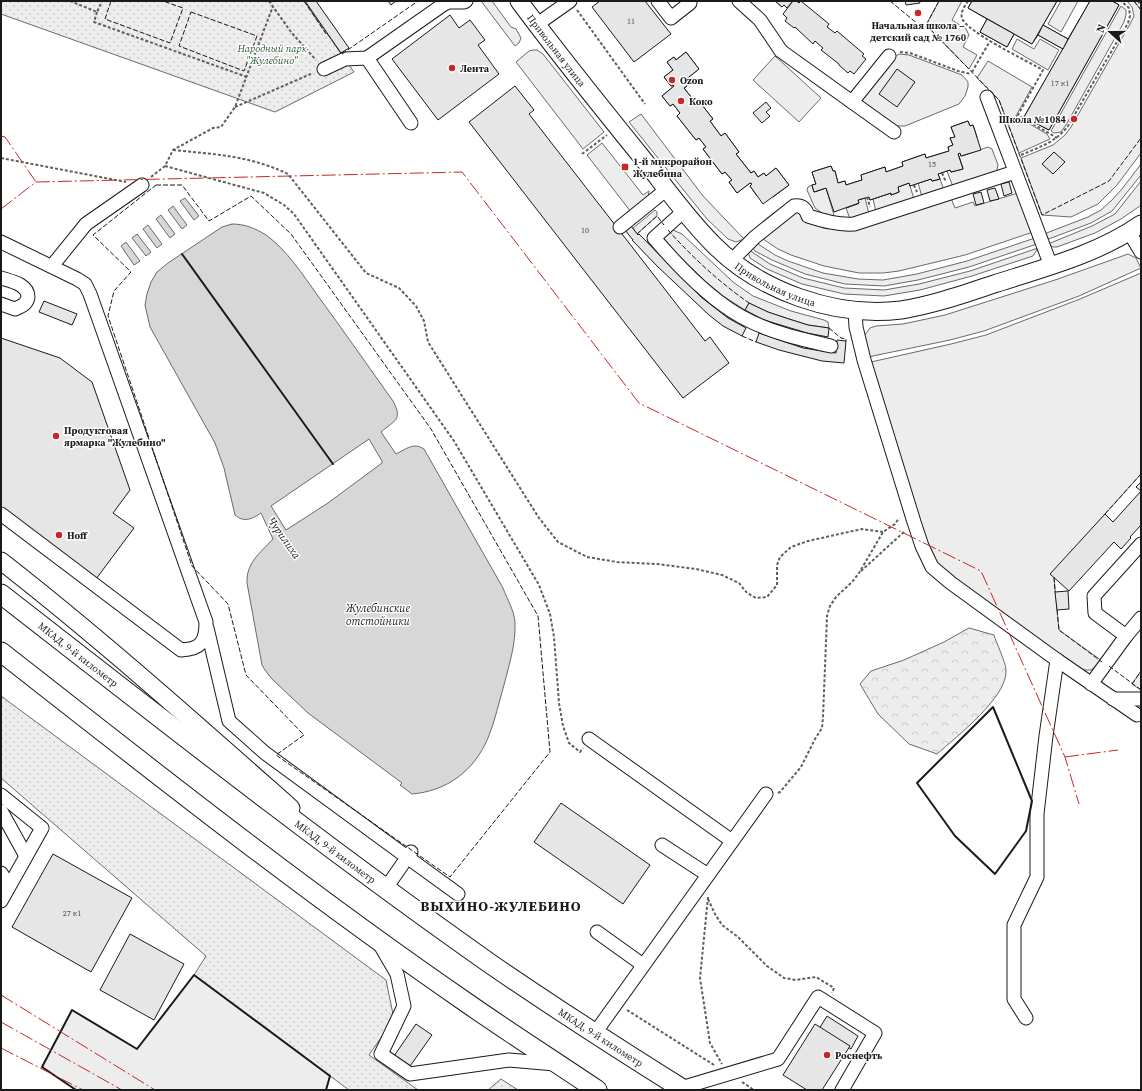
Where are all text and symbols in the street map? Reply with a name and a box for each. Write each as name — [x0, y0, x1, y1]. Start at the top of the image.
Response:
marker: Начальная школа – детский сад № 1760 — [913, 8, 923, 18]
street label: Привольная улица — [524, 11, 589, 90]
north arrow — [1090, 12, 1130, 52]
house number: 11 — [627, 16, 635, 27]
place label: Начальная школа – детский сад № 1760 — [870, 19, 967, 44]
text: N — [1093, 22, 1110, 35]
park label: Народный парк "Жулебино" — [236, 42, 307, 67]
place label: Лента — [460, 62, 490, 75]
marker: Лента — [447, 63, 457, 73]
place label: Ozon — [680, 74, 703, 87]
marker: Ozon — [667, 75, 677, 85]
house number: 17 к1 — [1051, 78, 1069, 89]
place label: Коко — [689, 95, 713, 108]
marker: Коко — [676, 96, 686, 106]
place label: Школа №1084 — [999, 113, 1067, 126]
marker: Школа №1084 — [1069, 114, 1079, 124]
place label: 1-й микрорайон Жулебина — [633, 155, 712, 180]
house number: 15 — [928, 159, 936, 170]
marker: 1-й микрорайон Жулебина — [620, 162, 630, 172]
house number: 10 — [581, 225, 589, 236]
street label: Привольная улица — [732, 259, 818, 309]
place label: Продуктовая ярмарка "Жулебино" — [64, 424, 166, 449]
marker: Продуктовая ярмарка "Жулебино" — [51, 431, 61, 441]
water label: Чурилиха — [264, 514, 304, 562]
place label: Hoff — [67, 529, 88, 542]
marker: Hoff — [54, 530, 64, 540]
water label: Жулебинские отстойники — [345, 601, 411, 629]
street label: МКАД, 9-й километр — [36, 619, 121, 690]
street label: МКАД, 9-й километр — [292, 817, 379, 886]
district label: ВЫХИНО-ЖУЛЕБИНО — [420, 896, 582, 916]
house number: 27 к1 — [63, 908, 81, 919]
street label: МКАД, 9-й километр — [556, 1005, 646, 1069]
place label: Роснефть — [835, 1049, 883, 1062]
marker: Роснефть — [822, 1050, 832, 1060]

